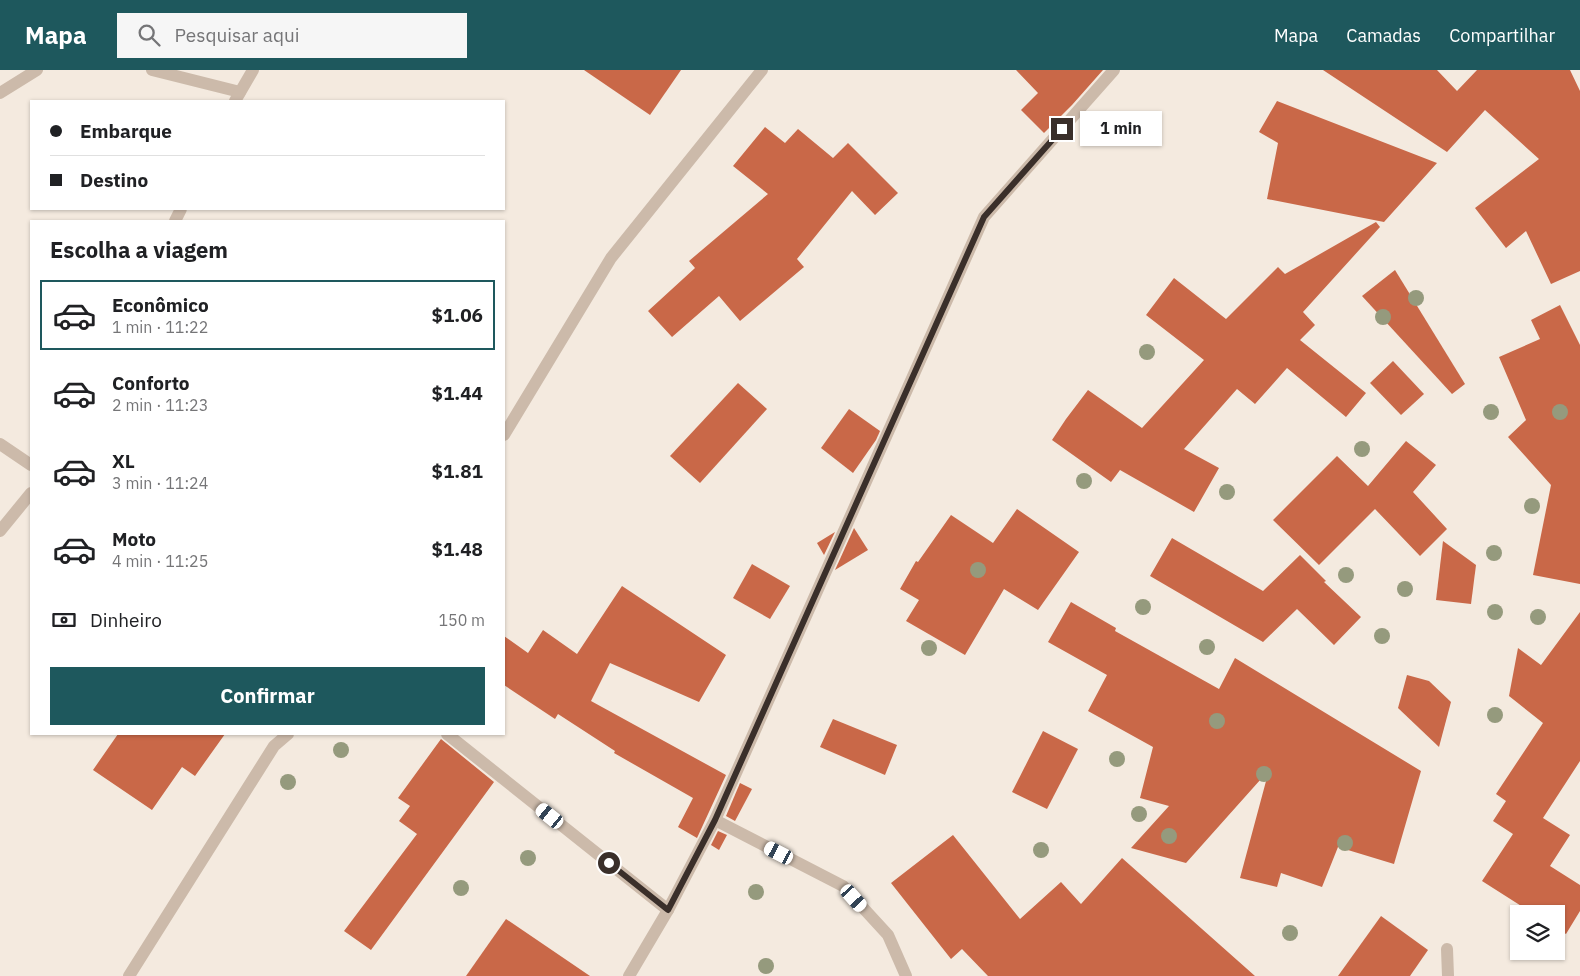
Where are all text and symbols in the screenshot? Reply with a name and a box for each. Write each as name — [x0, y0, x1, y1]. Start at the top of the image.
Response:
search box — [117, 13, 467, 58]
text: Mapa — [25, 19, 87, 51]
icon: search — [135, 21, 163, 49]
text: Pesquisar aqui — [175, 23, 300, 47]
text: Mapa — [1274, 24, 1318, 47]
text: Camadas — [1346, 24, 1421, 47]
text: Compartilhar — [1449, 24, 1555, 47]
callout: 1 min — [1080, 112, 1162, 146]
route end — [1051, 118, 1073, 140]
text: 1 min — [1100, 118, 1142, 138]
text: Embarque — [80, 119, 172, 143]
text: Destino — [80, 168, 148, 192]
text: Escolha a viagem — [50, 235, 228, 264]
icon: car — [52, 293, 97, 338]
text: Econômico — [112, 293, 209, 317]
text: $1.06 — [431, 303, 483, 327]
text: 1 min · 11:22 — [112, 317, 208, 337]
icon: car — [52, 371, 97, 416]
text: Conforto — [112, 371, 190, 395]
text: $1.44 — [431, 381, 483, 405]
text: 2 min · 11:23 — [112, 395, 208, 415]
icon: car — [52, 449, 97, 494]
text: XL — [112, 449, 135, 473]
text: $1.81 — [431, 459, 483, 483]
text: 3 min · 11:24 — [112, 473, 208, 493]
icon: car — [52, 527, 97, 572]
text: Moto — [112, 527, 156, 551]
text: $1.48 — [431, 537, 483, 561]
text: 4 min · 11:25 — [112, 551, 208, 571]
icon: cash — [50, 606, 78, 634]
text: Dinheiro — [90, 608, 162, 632]
text: 150 m — [438, 610, 485, 630]
button: Confirmar — [50, 667, 485, 725]
car — [533, 801, 566, 831]
car — [762, 840, 795, 866]
route start — [598, 852, 620, 874]
car — [838, 882, 869, 914]
map controls — [1510, 905, 1565, 960]
button: layers — [1510, 905, 1565, 960]

